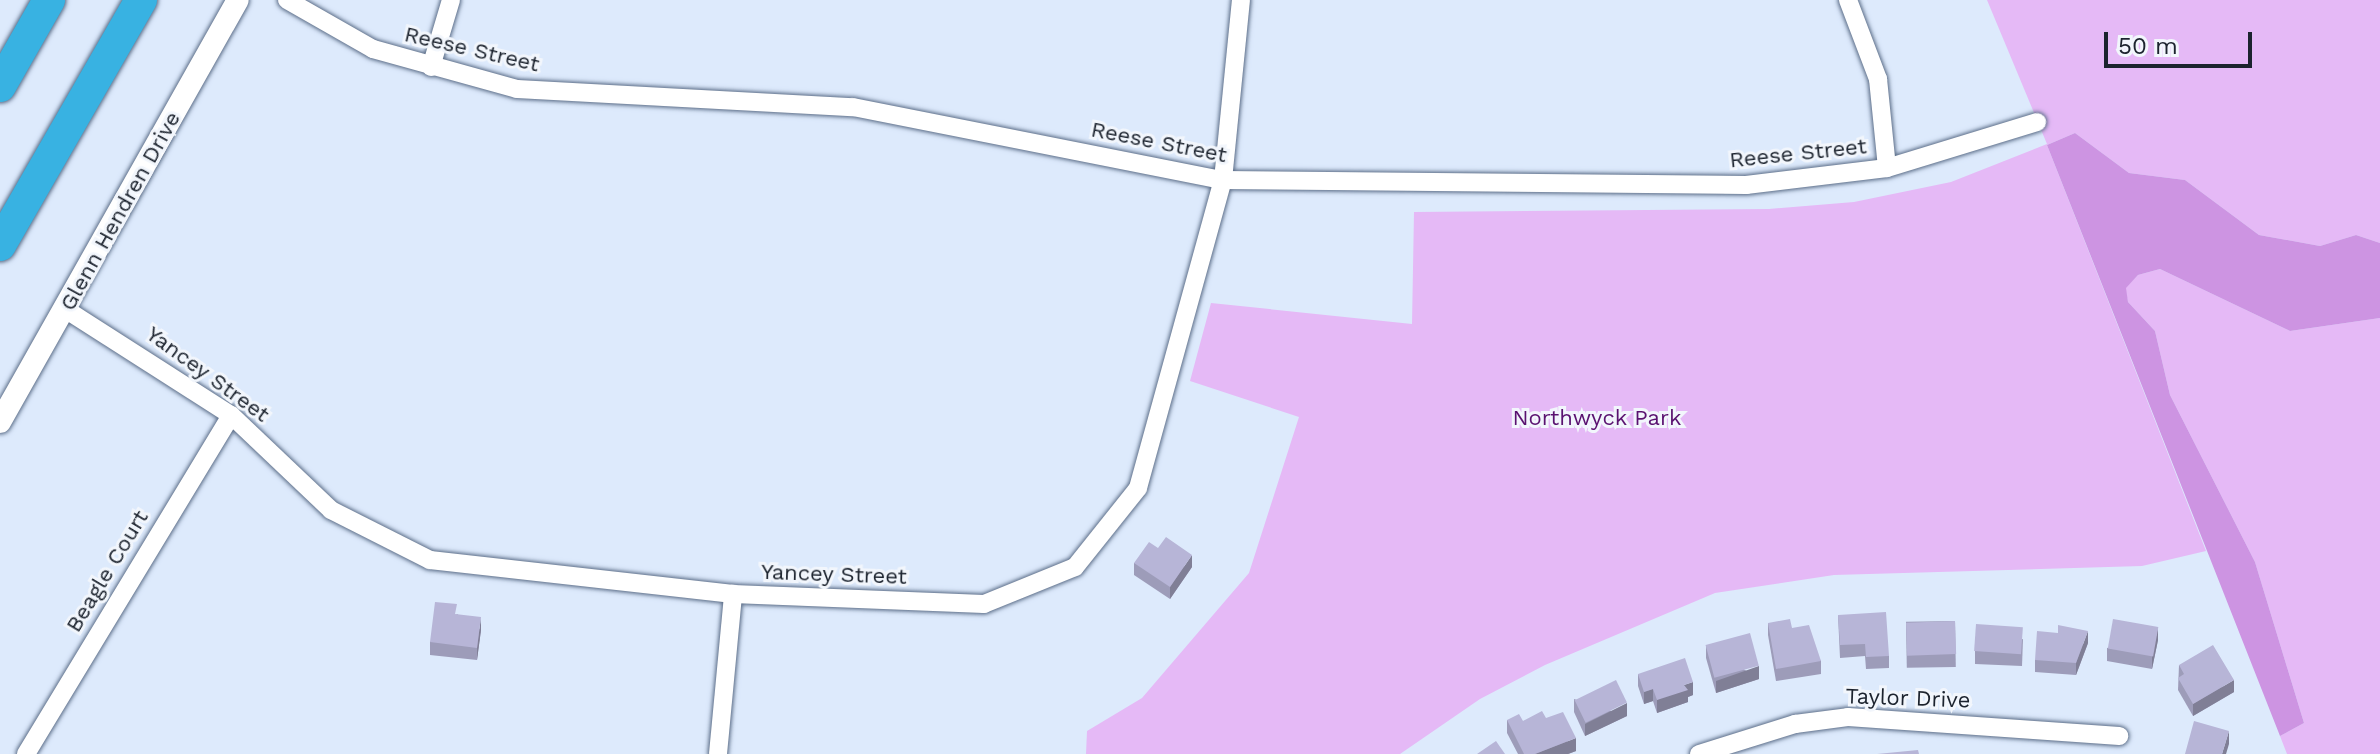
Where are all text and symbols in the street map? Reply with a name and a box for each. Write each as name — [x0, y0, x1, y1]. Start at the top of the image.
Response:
scale bar — [2108, 16, 2256, 66]
street label: Reese Street — [402, 21, 542, 77]
text: 50 m — [2118, 32, 2178, 60]
street label: Glenn Hendren Drive — [54, 107, 186, 315]
street label: Reese Street — [1089, 116, 1229, 168]
street label: Reese Street — [1728, 133, 1868, 173]
street label: Yancey Street — [141, 320, 275, 428]
park label: Northwyck Park — [1512, 405, 1682, 431]
street label: Beagle Court — [60, 505, 154, 637]
street label: Yancey Street — [760, 558, 908, 590]
street label: Taylor Drive — [1845, 683, 1971, 713]

